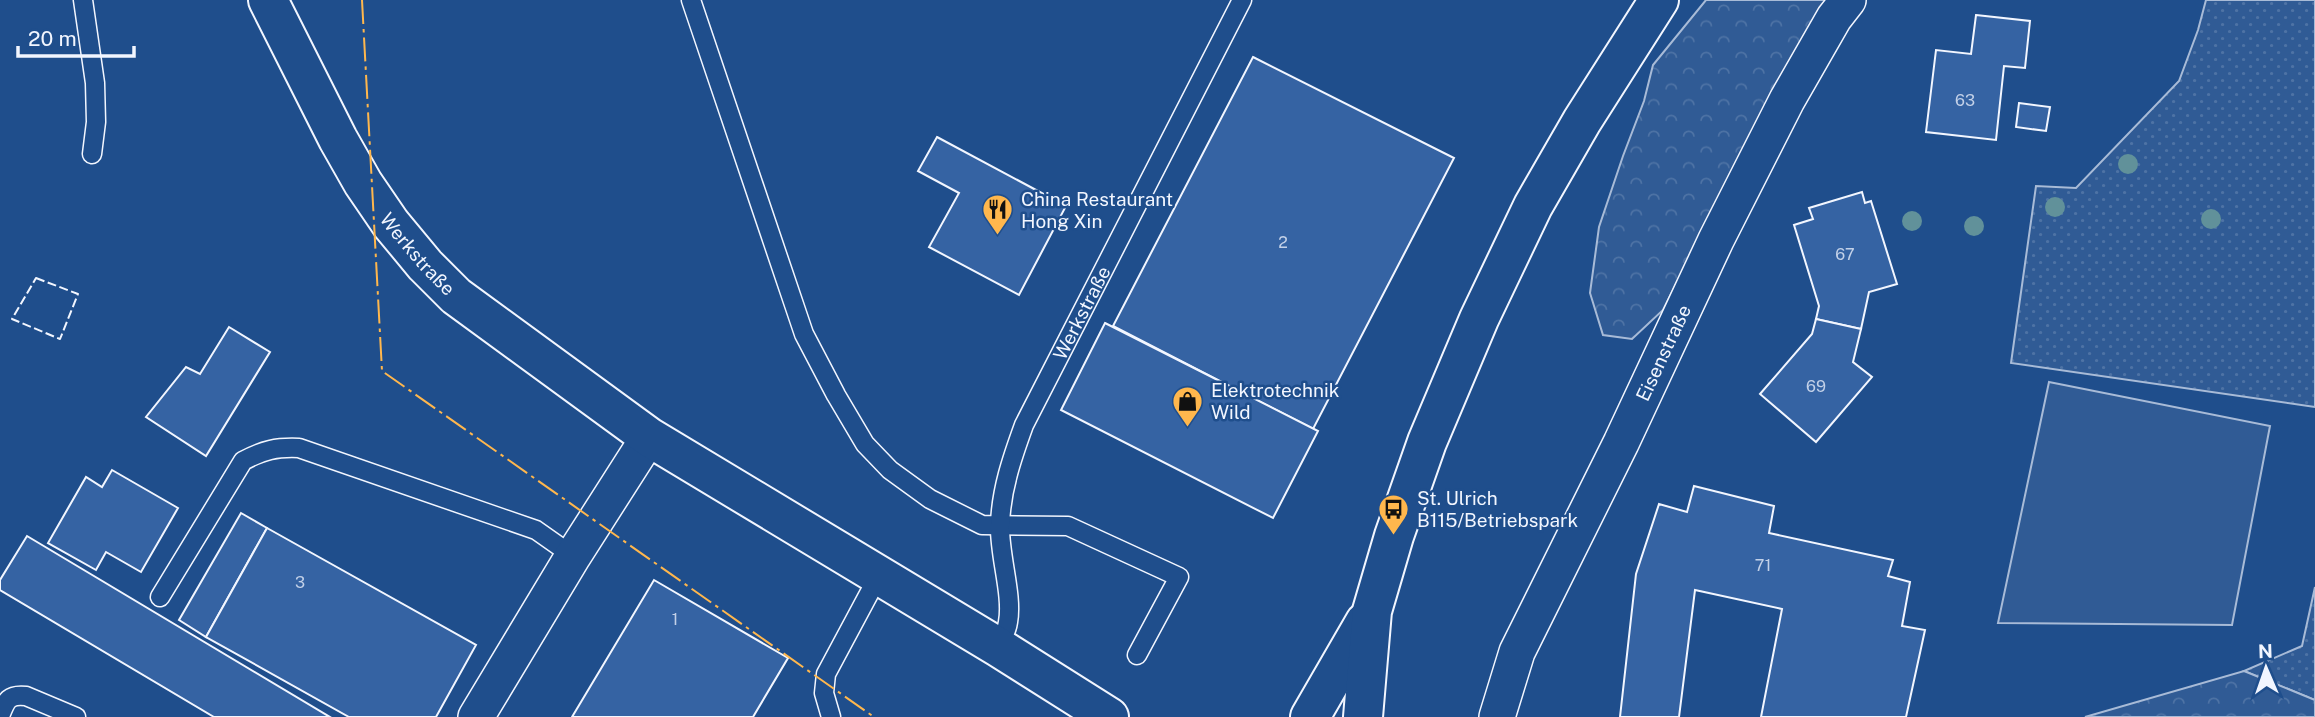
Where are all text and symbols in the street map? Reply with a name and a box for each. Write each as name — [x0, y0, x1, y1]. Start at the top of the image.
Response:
scale bar — [18, 14, 133, 58]
text: 20 m — [28, 26, 77, 51]
house number: 63 — [1955, 91, 1975, 110]
place label: China Restaurant Hong Xin — [1021, 188, 1173, 232]
restaurant icon: China Restaurant Hong Xin — [981, 193, 1015, 237]
street label: Werkstraße — [376, 209, 460, 300]
house number: 2 — [1278, 233, 1288, 252]
house number: 67 — [1835, 245, 1855, 264]
street label: Werkstraße — [1048, 262, 1115, 363]
street label: Eisenstraße — [1631, 301, 1695, 405]
house number: 69 — [1806, 377, 1826, 396]
place label: Elektrotechnik Wild — [1211, 379, 1340, 423]
shop icon: Elektrotechnik Wild — [1171, 384, 1205, 428]
place label: St. Ulrich B115/Betriebspark — [1417, 487, 1578, 531]
bus stop icon: St. Ulrich B115/Betriebspark — [1377, 492, 1411, 536]
house number: 71 — [1755, 556, 1771, 575]
house number: 3 — [295, 573, 305, 592]
house number: 1 — [672, 610, 678, 629]
north arrow — [2231, 633, 2301, 703]
text: N — [2258, 640, 2273, 662]

